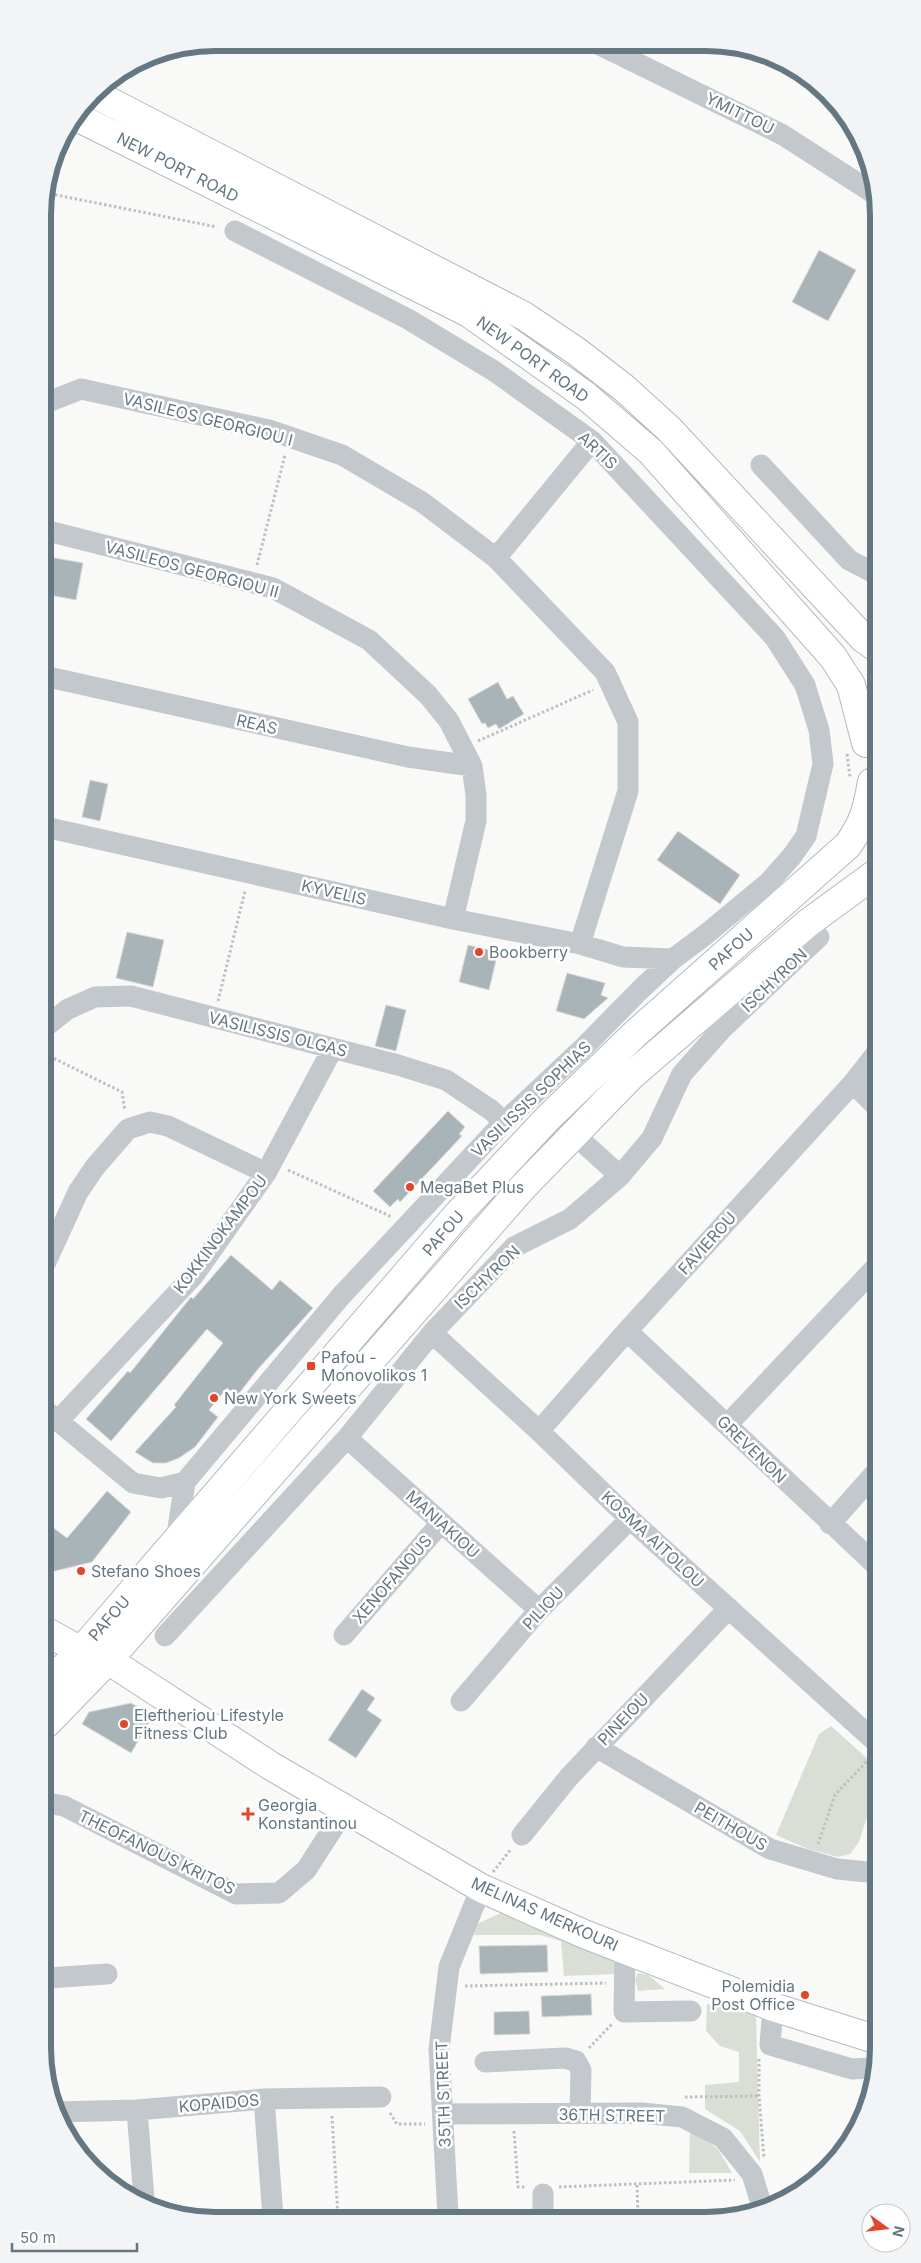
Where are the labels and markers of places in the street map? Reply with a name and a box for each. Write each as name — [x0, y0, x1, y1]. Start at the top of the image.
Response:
place label: Bookberry — [489, 942, 568, 962]
marker: Bookberry — [473, 946, 485, 958]
place label: MegaBet Plus — [420, 1177, 524, 1197]
marker: MegaBet Plus — [404, 1181, 416, 1193]
place label: Pafou - Monovolikos 1 — [321, 1347, 427, 1385]
marker: Pafou - Monovolikos 1 — [305, 1360, 317, 1372]
place label: New York Sweets — [224, 1388, 357, 1408]
marker: New York Sweets — [208, 1392, 220, 1404]
place label: Stefano Shoes — [91, 1561, 201, 1581]
marker: Stefano Shoes — [75, 1565, 87, 1577]
place label: Eleftheriou Lifestyle Fitness Club — [134, 1705, 284, 1743]
marker: Eleftheriou Lifestyle Fitness Club — [118, 1718, 130, 1730]
place label: Georgia Konstantinou — [258, 1795, 357, 1833]
marker: Georgia Konstantinou — [242, 1808, 254, 1820]
place label: Polemidia Post Office — [711, 1976, 795, 2014]
marker: Polemidia Post Office — [799, 1989, 811, 2001]

